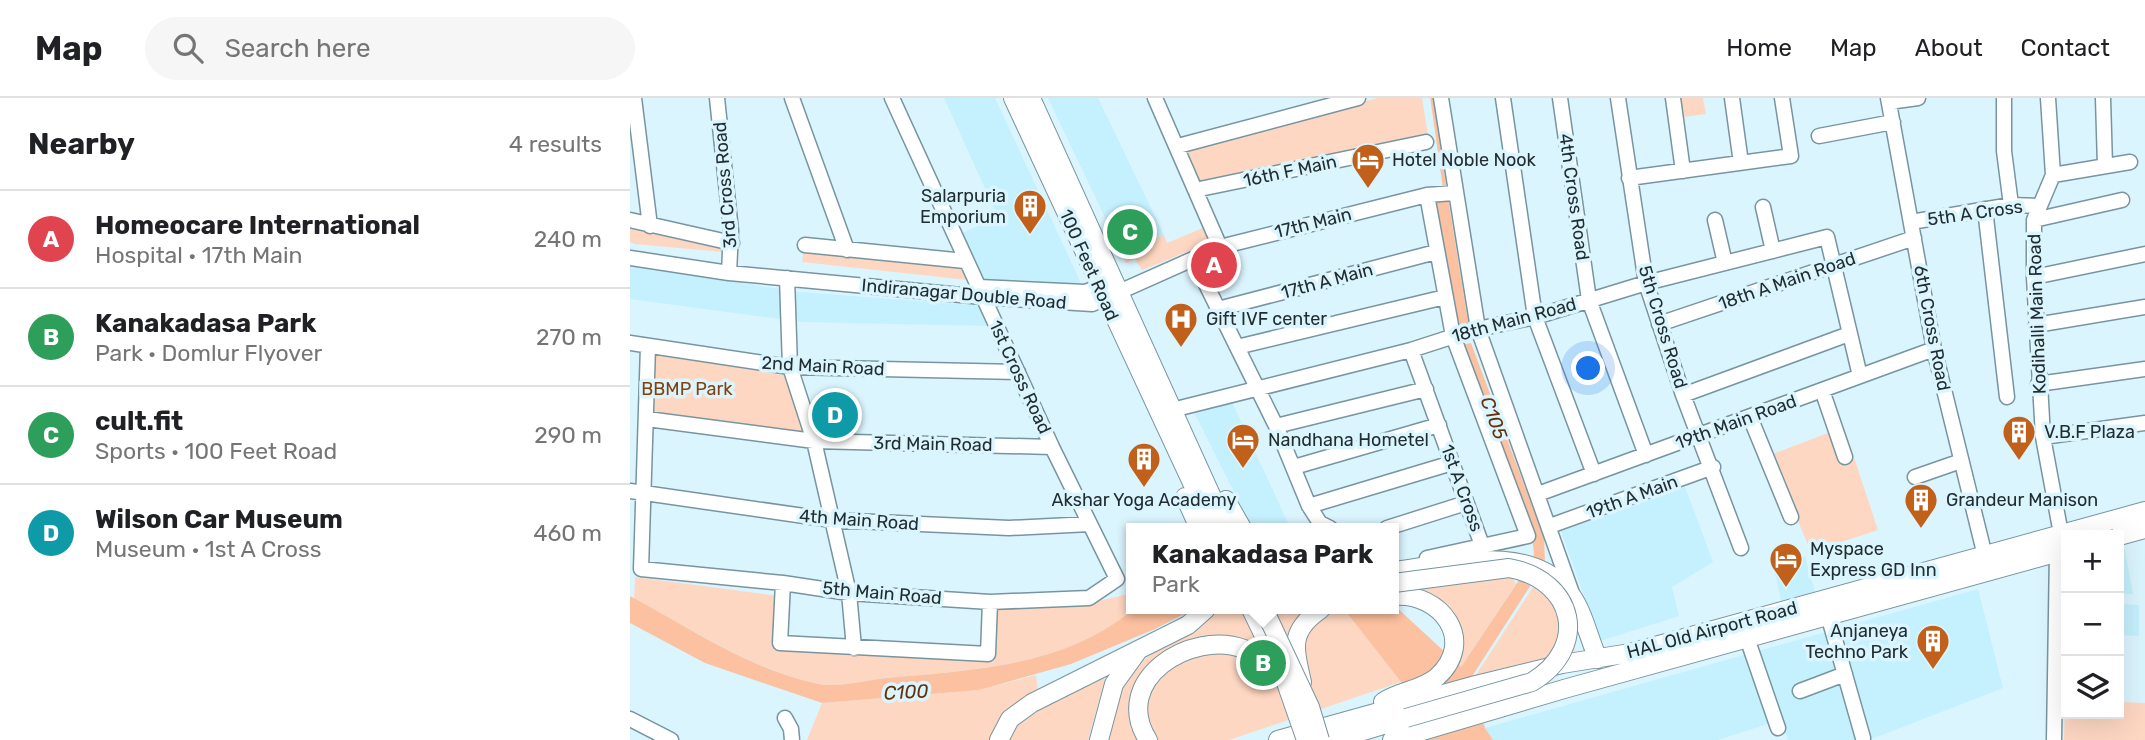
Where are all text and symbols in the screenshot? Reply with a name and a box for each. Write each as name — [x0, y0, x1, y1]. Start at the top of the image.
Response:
search box — [145, 17, 635, 80]
text: Map — [35, 29, 103, 68]
icon: search — [169, 29, 207, 67]
text: Search here — [225, 33, 370, 64]
text: Home — [1726, 34, 1792, 62]
text: Map — [1830, 34, 1877, 62]
text: About — [1915, 34, 1983, 62]
text: Contact — [2021, 34, 2110, 62]
street label: 3rd Cross Road — [709, 121, 741, 249]
text: Nearby — [28, 126, 135, 162]
text: 4 results — [509, 130, 602, 158]
street label: 4th Cross Road — [1554, 132, 1594, 262]
hotel icon: Hotel Noble Nook — [1349, 141, 1387, 190]
place label: Hotel Noble Nook — [1392, 149, 1537, 171]
street label: 16th F Main — [1241, 150, 1339, 192]
place label: Salarpuria Emporium — [920, 185, 1006, 228]
building icon: Salarpuria Emporium — [1011, 187, 1049, 236]
street label: 5th A Cross — [1926, 195, 2024, 231]
street label: 17th Main — [1272, 203, 1354, 243]
street label: 100 Feet Road — [1055, 206, 1123, 324]
pin: C — [1107, 206, 1153, 258]
text: Homeocare International — [95, 210, 420, 241]
text: A — [43, 225, 59, 253]
text: 240 m — [534, 225, 602, 253]
street label: Kodihalli Main Road — [2023, 233, 2051, 395]
pin: A — [1191, 239, 1237, 291]
text: Hospital · 17th Main — [95, 241, 303, 269]
street label: 18th A Main Road — [1716, 247, 1858, 315]
street label: 17th A Main — [1279, 258, 1375, 304]
street label: 5th Cross Road — [1634, 263, 1692, 391]
street label: 6th Cross Road — [1909, 263, 1955, 393]
street label: Indiranagar Double Road — [861, 274, 1067, 314]
street label: 18th Main Road — [1449, 293, 1579, 347]
hospital icon: Gift IVF center — [1162, 300, 1200, 349]
text: Kanakadasa Park — [95, 308, 316, 339]
place label: Gift IVF center — [1206, 308, 1327, 330]
street label: 1st Cross Road — [984, 317, 1056, 437]
text: B — [43, 323, 59, 351]
text: 270 m — [536, 323, 602, 351]
text: Park · Domlur Flyover — [95, 339, 322, 367]
your location — [1571, 351, 1605, 385]
street label: 2nd Main Road — [761, 352, 885, 380]
park label: BBMP Park — [641, 378, 733, 400]
pin: D — [812, 389, 858, 441]
street label: 19th Main Road — [1672, 390, 1800, 454]
water label: C105 — [1476, 393, 1513, 443]
text: cult.fit — [95, 406, 183, 437]
building icon: V.B.F Plaza — [2000, 413, 2038, 462]
text: C — [43, 421, 59, 449]
text: 290 m — [534, 421, 602, 449]
hotel icon: Nandhana Hometel — [1224, 421, 1262, 470]
place label: V.B.F Plaza — [2044, 421, 2135, 443]
place label: Nandhana Hometel — [1268, 429, 1429, 451]
street label: 3rd Main Road — [873, 432, 993, 456]
text: Sports · 100 Feet Road — [95, 437, 337, 465]
building icon: Akshar Yoga Academy — [1125, 440, 1163, 489]
street label: 1st A Cross — [1436, 441, 1488, 535]
street label: 19th A Main — [1583, 470, 1681, 524]
building icon: Grandeur Manison — [1902, 481, 1940, 530]
place label: Akshar Yoga Academy — [1052, 489, 1237, 511]
place label: Grandeur Manison — [1946, 489, 2098, 511]
text: Wilson Car Museum — [95, 504, 343, 535]
street label: 4th Main Road — [798, 505, 920, 535]
text: D — [43, 519, 59, 547]
text: 460 m — [533, 519, 602, 547]
popup — [1126, 523, 1399, 614]
map controls — [2061, 530, 2124, 719]
button: + — [2061, 530, 2124, 593]
text: Museum · 1st A Cross — [95, 535, 321, 563]
place label: Myspace Express GD Inn — [1810, 538, 1937, 581]
text: Kanakadasa Park — [1152, 539, 1373, 570]
hotel icon: Myspace Express GD Inn — [1767, 540, 1805, 589]
text: Park — [1152, 570, 1200, 598]
street label: 5th Main Road — [821, 577, 943, 609]
button: − — [2061, 593, 2124, 656]
street label: HAL Old Airport Road — [1624, 597, 1800, 663]
place label: Anjaneya Techno Park — [1805, 620, 1909, 663]
building icon: Anjaneya Techno Park — [1914, 622, 1952, 671]
pin: B — [1240, 637, 1286, 689]
button: layers — [2061, 656, 2124, 719]
water label: C100 — [883, 679, 929, 705]

